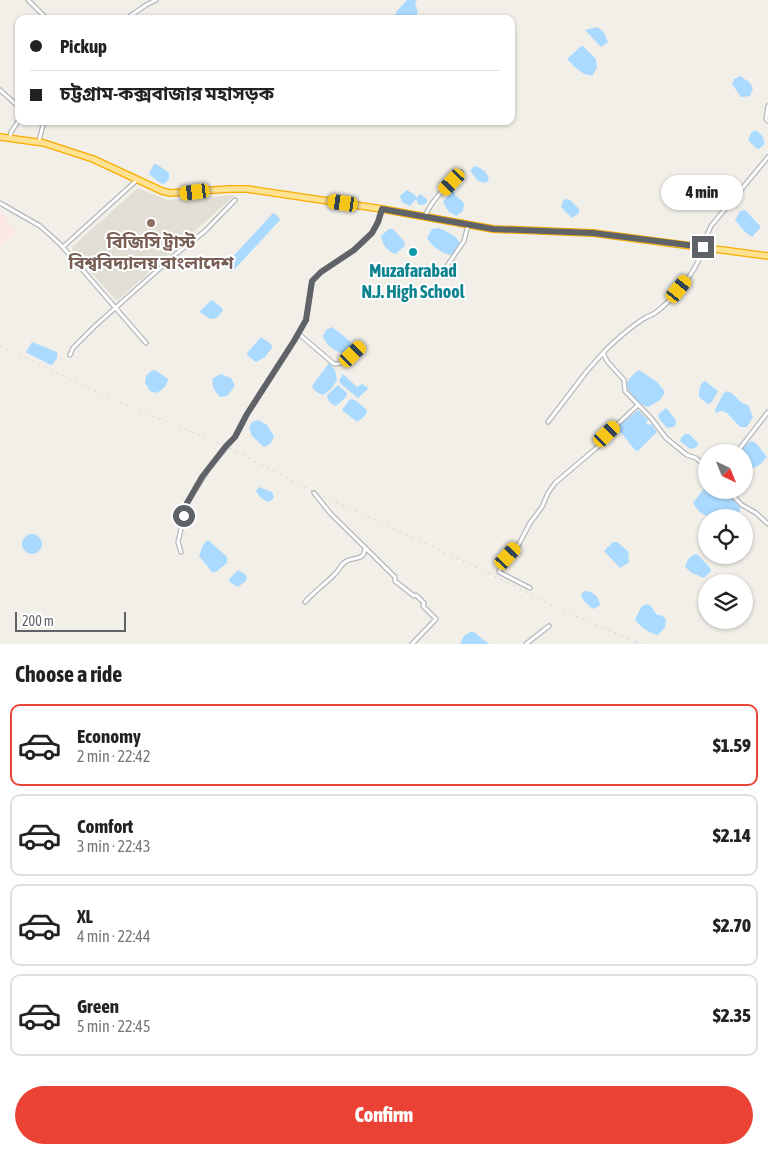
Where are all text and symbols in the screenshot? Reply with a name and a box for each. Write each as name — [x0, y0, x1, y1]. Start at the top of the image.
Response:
text: Pickup — [60, 35, 107, 57]
text: চট্টগ্রাম-কক্সবাজার মহাসড়ক — [60, 82, 274, 104]
car — [436, 166, 467, 198]
callout: 4 min — [662, 174, 744, 210]
car — [179, 183, 210, 201]
text: 4 min — [686, 183, 718, 201]
car — [327, 193, 358, 213]
marker: বিজিসি ট্রাস্ট বিশ্ববিদ্যালয় বাংলাদেশ — [145, 217, 157, 229]
place label: বিজিসি ট্রাস্ট বিশ্ববিদ্যালয় বাংলাদেশ — [68, 231, 234, 273]
route end — [692, 236, 714, 258]
marker: Muzafarabad N.J. High School — [407, 246, 419, 258]
place label: Muzafarabad N.J. High School — [361, 260, 465, 302]
car — [663, 273, 694, 305]
car — [336, 338, 369, 370]
car — [590, 418, 623, 450]
north arrow — [698, 444, 752, 499]
map controls — [698, 444, 753, 629]
route start — [173, 505, 195, 527]
button: locate — [698, 509, 753, 564]
car — [492, 540, 523, 572]
button: layers — [698, 574, 753, 629]
scale bar — [15, 609, 126, 632]
text: 200 m — [22, 613, 54, 629]
text: Choose a ride — [15, 661, 122, 687]
icon: car — [17, 723, 62, 768]
text: Economy — [77, 725, 141, 747]
text: $1.59 — [713, 734, 751, 756]
text: 2 min · 22:42 — [77, 747, 150, 765]
icon: car — [17, 813, 62, 858]
text: Comfort — [77, 815, 133, 837]
text: $2.14 — [713, 824, 751, 846]
text: 3 min · 22:43 — [77, 837, 150, 855]
icon: car — [17, 903, 62, 948]
text: XL — [77, 905, 93, 927]
text: $2.70 — [713, 914, 751, 936]
text: 4 min · 22:44 — [77, 927, 150, 945]
icon: car — [17, 993, 62, 1038]
text: Green — [77, 995, 119, 1017]
text: $2.35 — [713, 1004, 751, 1026]
text: 5 min · 22:45 — [77, 1017, 150, 1035]
button: Confirm — [15, 1086, 753, 1144]

